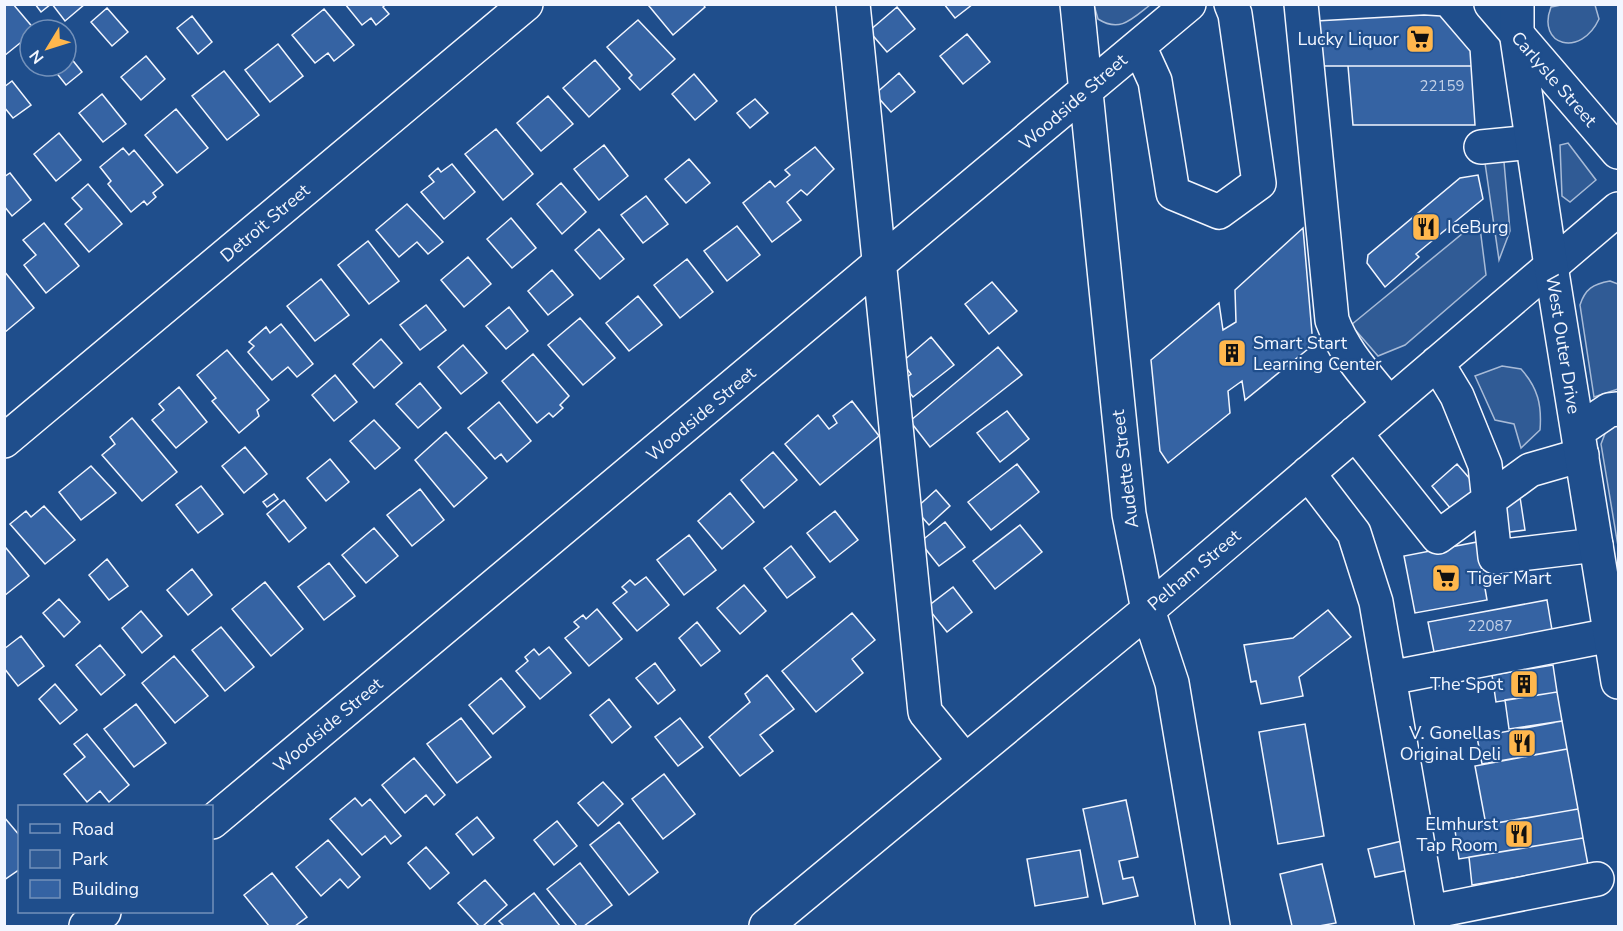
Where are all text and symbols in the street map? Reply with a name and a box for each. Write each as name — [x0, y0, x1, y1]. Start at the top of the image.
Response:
north arrow — [18, 18, 78, 78]
supermarket icon: Lucky Liquor — [1404, 23, 1436, 55]
street label: Carlysle Street — [1506, 26, 1603, 132]
place label: Lucky Liquor — [1297, 27, 1400, 51]
text: N — [25, 45, 49, 68]
street label: Woodside Street — [1014, 48, 1133, 156]
house number: 22159 — [1419, 76, 1465, 96]
street label: Detroit Street — [215, 178, 315, 267]
restaurant icon: IceBurg — [1410, 211, 1442, 243]
place label: IceBurg — [1447, 215, 1508, 239]
street label: West Outer Drive — [1540, 272, 1586, 416]
place label: Smart Start Learning Center — [1253, 331, 1382, 376]
building icon: Smart Start Learning Center — [1216, 337, 1248, 369]
street label: Woodside Street — [641, 361, 761, 467]
street label: Audette Street — [1106, 408, 1144, 529]
street label: Pelham Street — [1142, 523, 1246, 616]
supermarket icon: Tiger Mart — [1430, 562, 1462, 594]
place label: Tiger Mart — [1467, 566, 1552, 590]
house number: 22087 — [1467, 616, 1513, 636]
building icon: The Spot — [1508, 668, 1540, 700]
street label: Woodside Street — [268, 672, 388, 778]
place label: The Spot — [1430, 672, 1504, 696]
place label: V. Gonellas Original Deli — [1400, 721, 1501, 766]
restaurant icon: V. Gonellas Original Deli — [1506, 727, 1538, 759]
legend — [18, 805, 213, 913]
place label: Elmhurst Tap Room — [1417, 812, 1499, 857]
text: Road — [72, 817, 114, 841]
restaurant icon: Elmhurst Tap Room — [1503, 818, 1535, 850]
text: Park — [72, 847, 109, 871]
text: Building — [72, 877, 139, 901]

